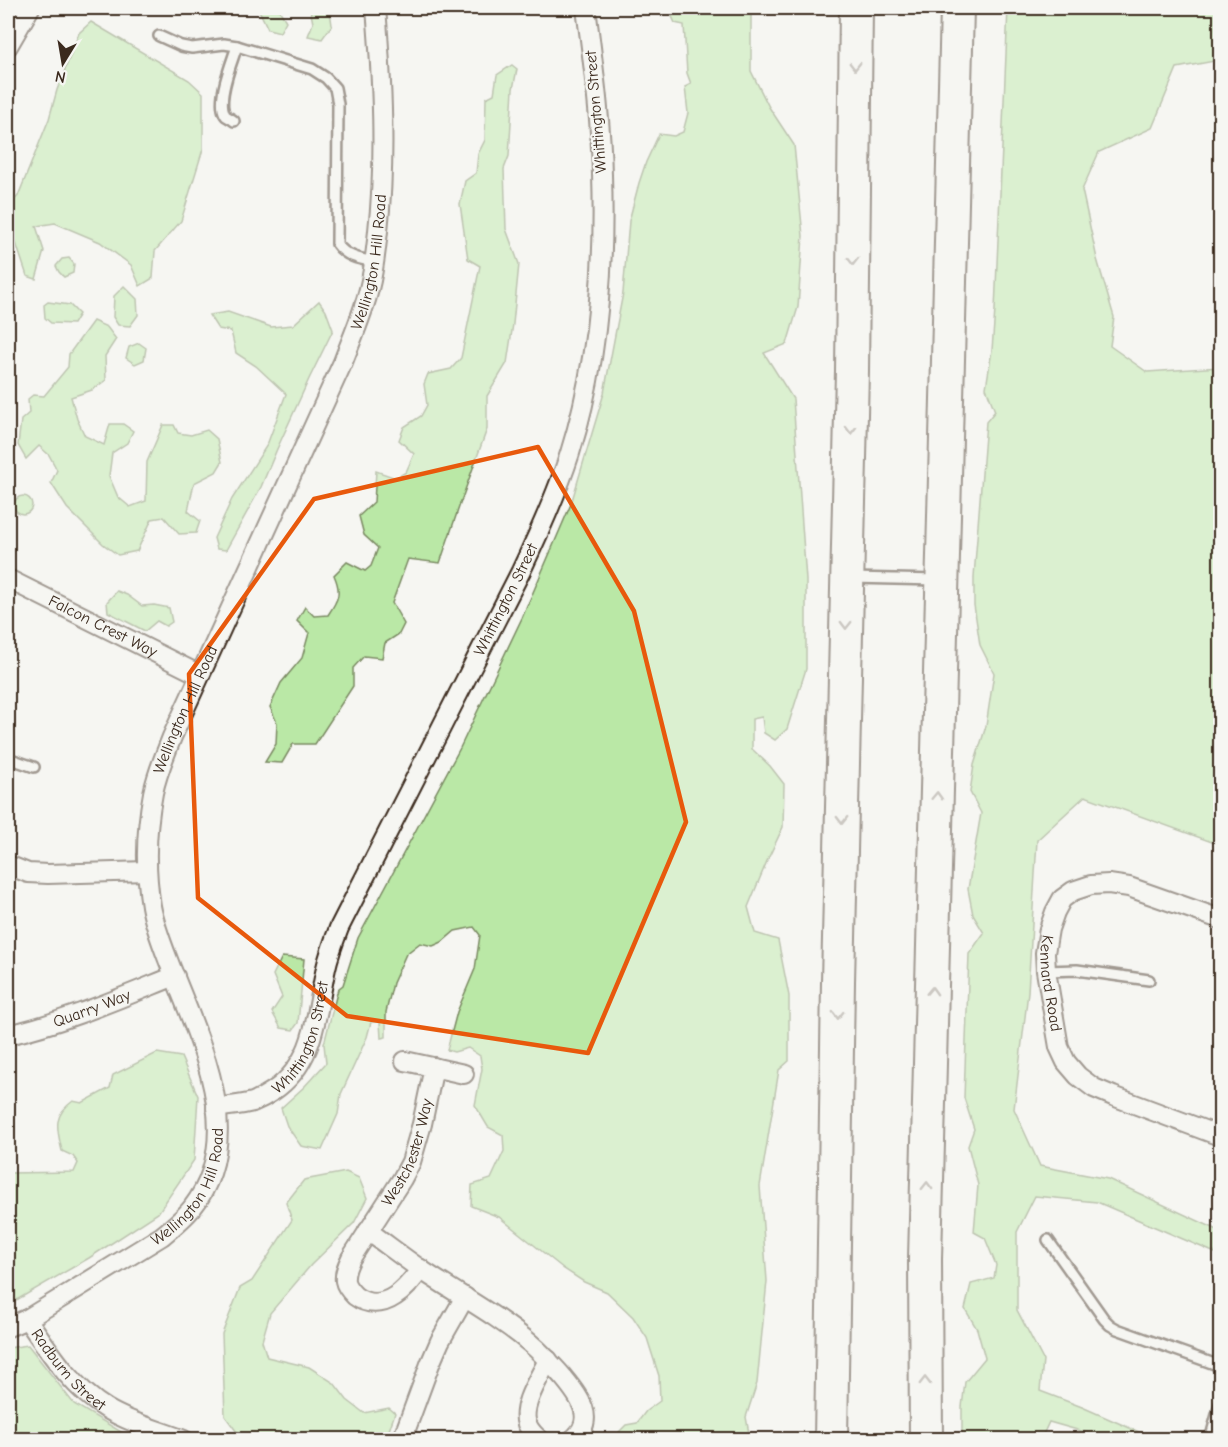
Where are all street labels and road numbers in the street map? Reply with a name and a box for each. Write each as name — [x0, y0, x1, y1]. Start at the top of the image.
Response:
street label: Whittington Street — [582, 50, 610, 174]
street label: Wellington Hill Road — [347, 194, 390, 332]
street label: Whittington Street — [470, 540, 542, 659]
street label: Falcon Crest Way — [45, 592, 161, 661]
street label: Wellington Hill Road — [150, 643, 221, 776]
street label: Kennard Road — [1036, 934, 1065, 1033]
street label: Whittington Street — [268, 980, 332, 1098]
street label: Quarry Way — [51, 986, 134, 1031]
street label: Westchester Way — [378, 1096, 436, 1209]
street label: Wellington Hill Road — [148, 1128, 227, 1249]
street label: Radburn Street — [28, 1326, 109, 1415]

